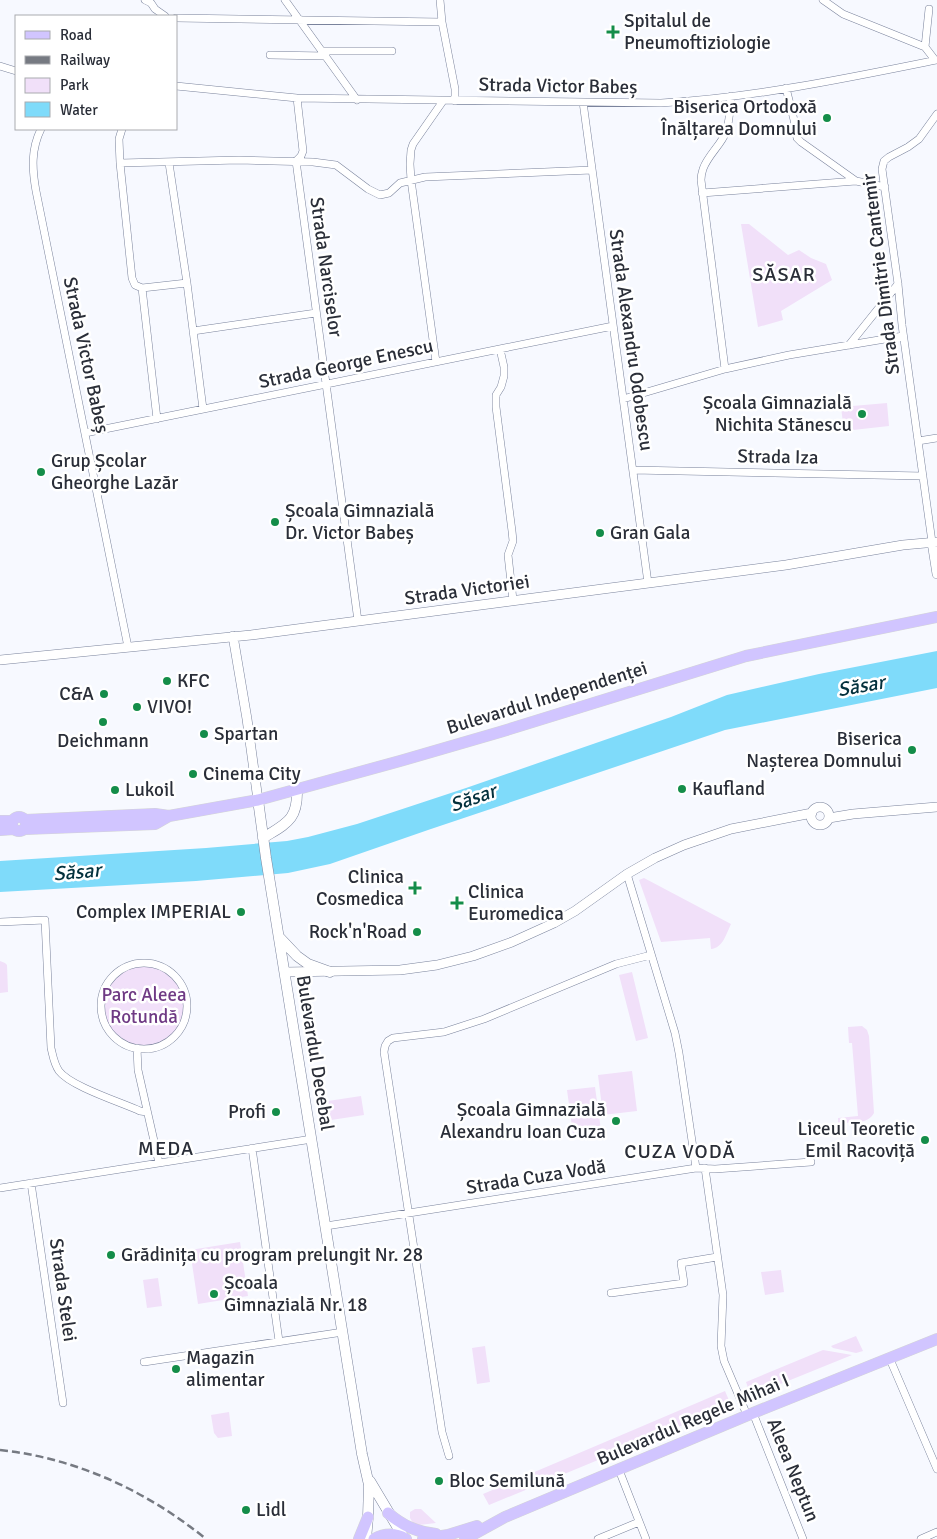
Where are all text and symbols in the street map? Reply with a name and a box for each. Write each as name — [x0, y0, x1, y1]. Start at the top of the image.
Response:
place label: Spitalul de Pneumoftiziologie — [624, 9, 771, 55]
legend — [15, 15, 178, 130]
marker: Spitalul de Pneumoftiziologie — [606, 25, 620, 39]
text: Road — [60, 26, 92, 44]
text: Railway — [60, 51, 110, 69]
street label: Strada Victor Babeș — [478, 73, 638, 99]
text: Park — [60, 76, 89, 94]
place label: Biserica Ortodoxă Înălțarea Domnului — [660, 95, 817, 141]
text: Water — [60, 101, 98, 119]
marker: Biserica Ortodoxă Înălțarea Domnului — [821, 112, 833, 124]
street label: Strada Dimitrie Cantemir — [857, 172, 905, 376]
street label: Strada Narciselor — [304, 195, 348, 339]
street label: Strada Alexandru Odobescu — [604, 228, 658, 452]
district label: SĂSAR — [752, 262, 816, 287]
street label: Strada Victor Babeș — [58, 275, 114, 435]
street label: Strada George Enescu — [256, 334, 436, 394]
place label: Școala Gimnazială Nichita Stănescu — [703, 391, 852, 437]
marker: Școala Gimnazială Nichita Stănescu — [856, 408, 868, 420]
street label: Strada Iza — [737, 444, 819, 470]
place label: Grup Școlar Gheorghe Lazăr — [51, 449, 178, 495]
marker: Grup Școlar Gheorghe Lazăr — [35, 466, 47, 478]
place label: Școala Gimnazială Dr. Victor Babeș — [285, 499, 434, 545]
marker: Școala Gimnazială Dr. Victor Babeș — [269, 516, 281, 528]
place label: Gran Gala — [610, 521, 690, 545]
marker: Gran Gala — [594, 527, 606, 539]
street label: Strada Victoriei — [403, 569, 531, 611]
street label: Bulevardul Independenței — [444, 656, 650, 740]
place label: KFC — [177, 669, 210, 693]
water label: Săsar — [835, 669, 889, 702]
marker: KFC — [161, 675, 173, 687]
place label: C&A — [59, 682, 94, 706]
marker: C&A — [98, 688, 110, 700]
place label: VIVO! — [147, 695, 192, 719]
marker: VIVO! — [131, 701, 143, 713]
marker: Deichmann — [97, 716, 109, 728]
place label: Spartan — [214, 722, 278, 746]
place label: Biserica Nașterea Domnului — [746, 727, 902, 773]
marker: Spartan — [198, 728, 210, 740]
place label: Deichmann — [57, 729, 149, 753]
marker: Biserica Nașterea Domnului — [906, 744, 918, 756]
place label: Cinema City — [203, 762, 301, 786]
marker: Cinema City — [187, 768, 199, 780]
place label: Kaufland — [692, 777, 765, 801]
place label: Lukoil — [125, 778, 175, 802]
water label: Săsar — [446, 778, 502, 818]
marker: Kaufland — [676, 783, 688, 795]
marker: Lukoil — [109, 784, 121, 796]
water label: Săsar — [52, 857, 104, 887]
place label: Clinica Cosmedica — [316, 865, 404, 911]
place label: Clinica Euromedica — [468, 880, 564, 926]
marker: Clinica Cosmedica — [408, 881, 422, 895]
marker: Clinica Euromedica — [450, 896, 464, 910]
place label: Complex IMPERIAL — [76, 900, 231, 924]
marker: Complex IMPERIAL — [235, 906, 247, 918]
place label: Rock'n'Road — [309, 920, 407, 944]
marker: Rock'n'Road — [411, 926, 423, 938]
street label: Bulevardul Decebal — [291, 973, 339, 1133]
park label: Parc Aleea Rotundă — [101, 983, 187, 1029]
place label: Școala Gimnazială Alexandru Ioan Cuza — [440, 1098, 606, 1144]
place label: Profi — [228, 1100, 266, 1124]
marker: Profi — [270, 1106, 282, 1118]
marker: Școala Gimnazială Alexandru Ioan Cuza — [610, 1115, 622, 1127]
place label: Liceul Teoretic Emil Racoviță — [798, 1117, 915, 1163]
marker: Liceul Teoretic Emil Racoviță — [919, 1134, 931, 1146]
district label: MEDA — [138, 1136, 194, 1161]
district label: CUZA VODĂ — [624, 1139, 736, 1164]
street label: Strada Cuza Vodă — [464, 1154, 608, 1200]
street label: Strada Stelei — [44, 1237, 82, 1343]
place label: Grădinița cu program prelungit Nr. 28 — [121, 1243, 423, 1267]
marker: Grădinița cu program prelungit Nr. 28 — [105, 1249, 117, 1261]
place label: Școala Gimnazială Nr. 18 — [224, 1271, 368, 1317]
marker: Școala Gimnazială Nr. 18 — [208, 1288, 220, 1300]
place label: Magazin alimentar — [186, 1346, 265, 1392]
marker: Magazin alimentar — [170, 1363, 182, 1375]
street label: Bulevardul Regele Mihai I — [593, 1369, 793, 1471]
street label: Aleea Neptun — [761, 1415, 825, 1525]
place label: Bloc Semilună — [449, 1469, 565, 1493]
marker: Bloc Semilună — [433, 1475, 445, 1487]
place label: Lidl — [256, 1498, 286, 1522]
marker: Lidl — [240, 1504, 252, 1516]

